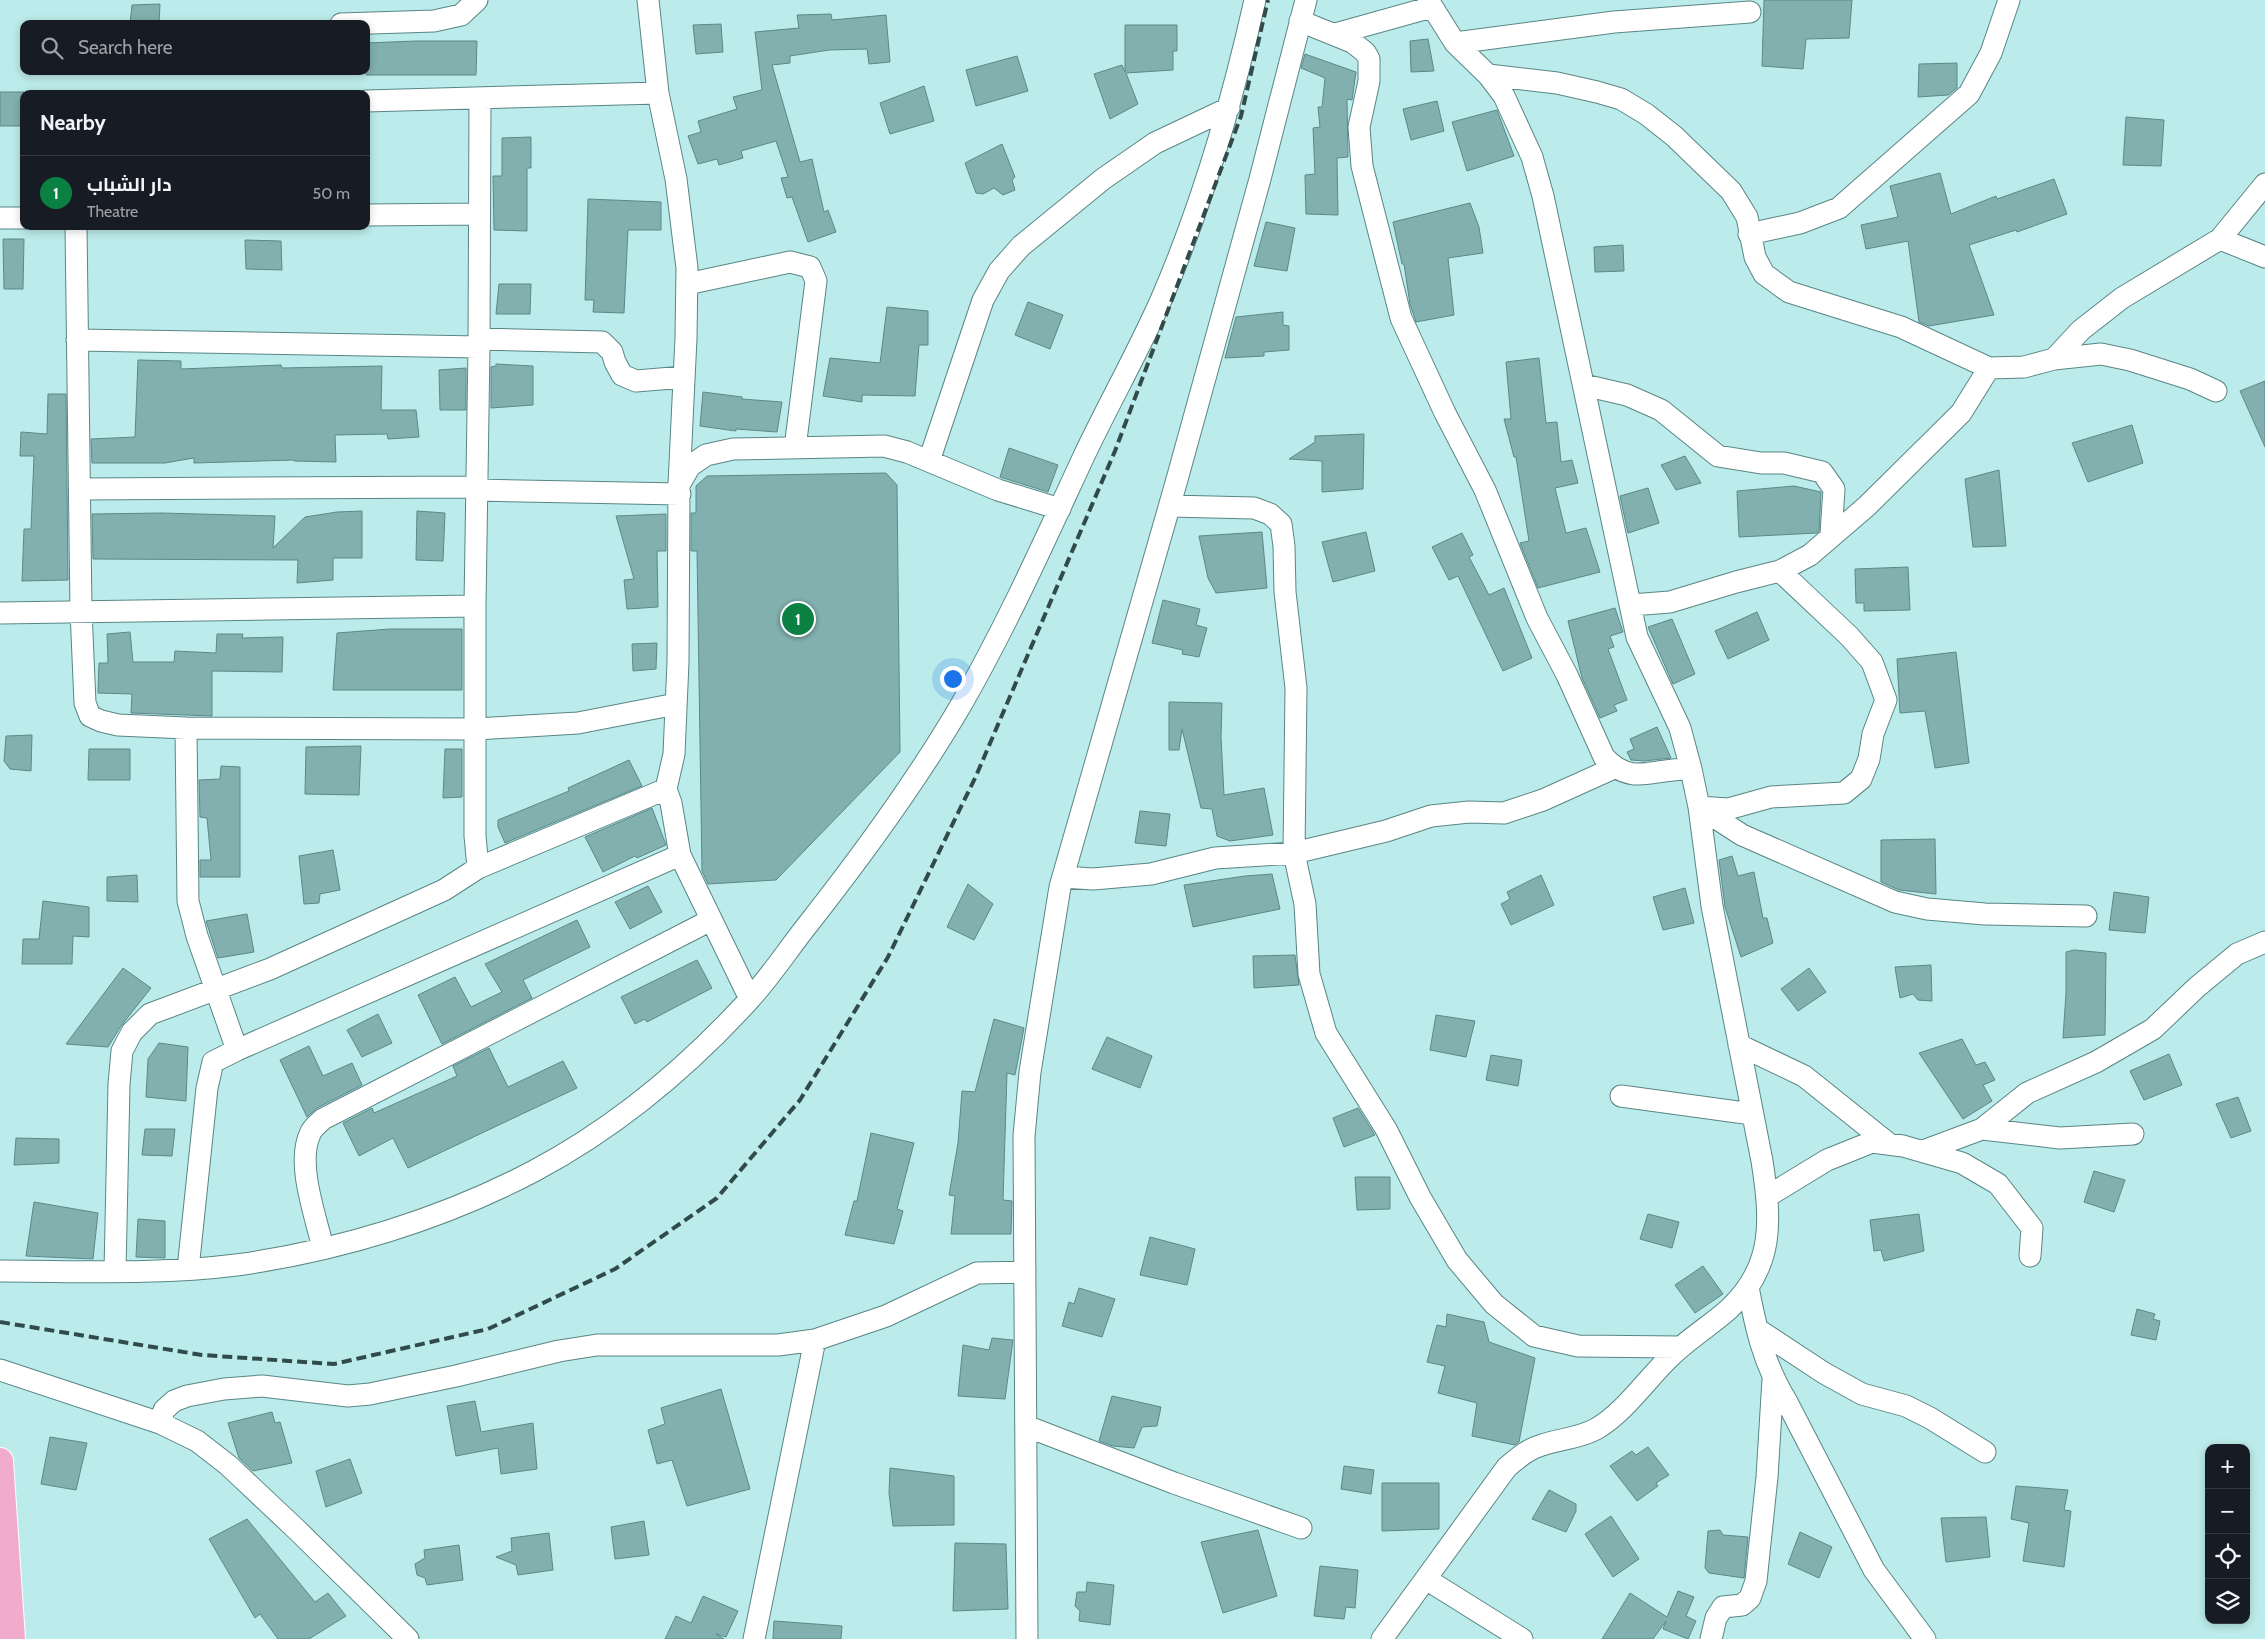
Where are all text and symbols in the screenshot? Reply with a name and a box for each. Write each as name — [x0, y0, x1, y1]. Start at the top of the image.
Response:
search box — [20, 20, 370, 75]
icon: search — [38, 34, 66, 62]
text: Search here — [78, 36, 172, 59]
text: Nearby — [40, 110, 106, 135]
text: دار الشباب — [87, 173, 172, 196]
text: 1 — [53, 184, 59, 203]
text: 50 m — [313, 184, 350, 203]
text: Theatre — [87, 202, 138, 221]
pin: 1 — [782, 600, 814, 638]
your location — [940, 666, 966, 692]
map controls — [2205, 1444, 2250, 1624]
button: + — [2205, 1444, 2250, 1489]
button: − — [2205, 1489, 2250, 1534]
button: locate — [2205, 1534, 2250, 1579]
button: layers — [2205, 1579, 2250, 1624]

